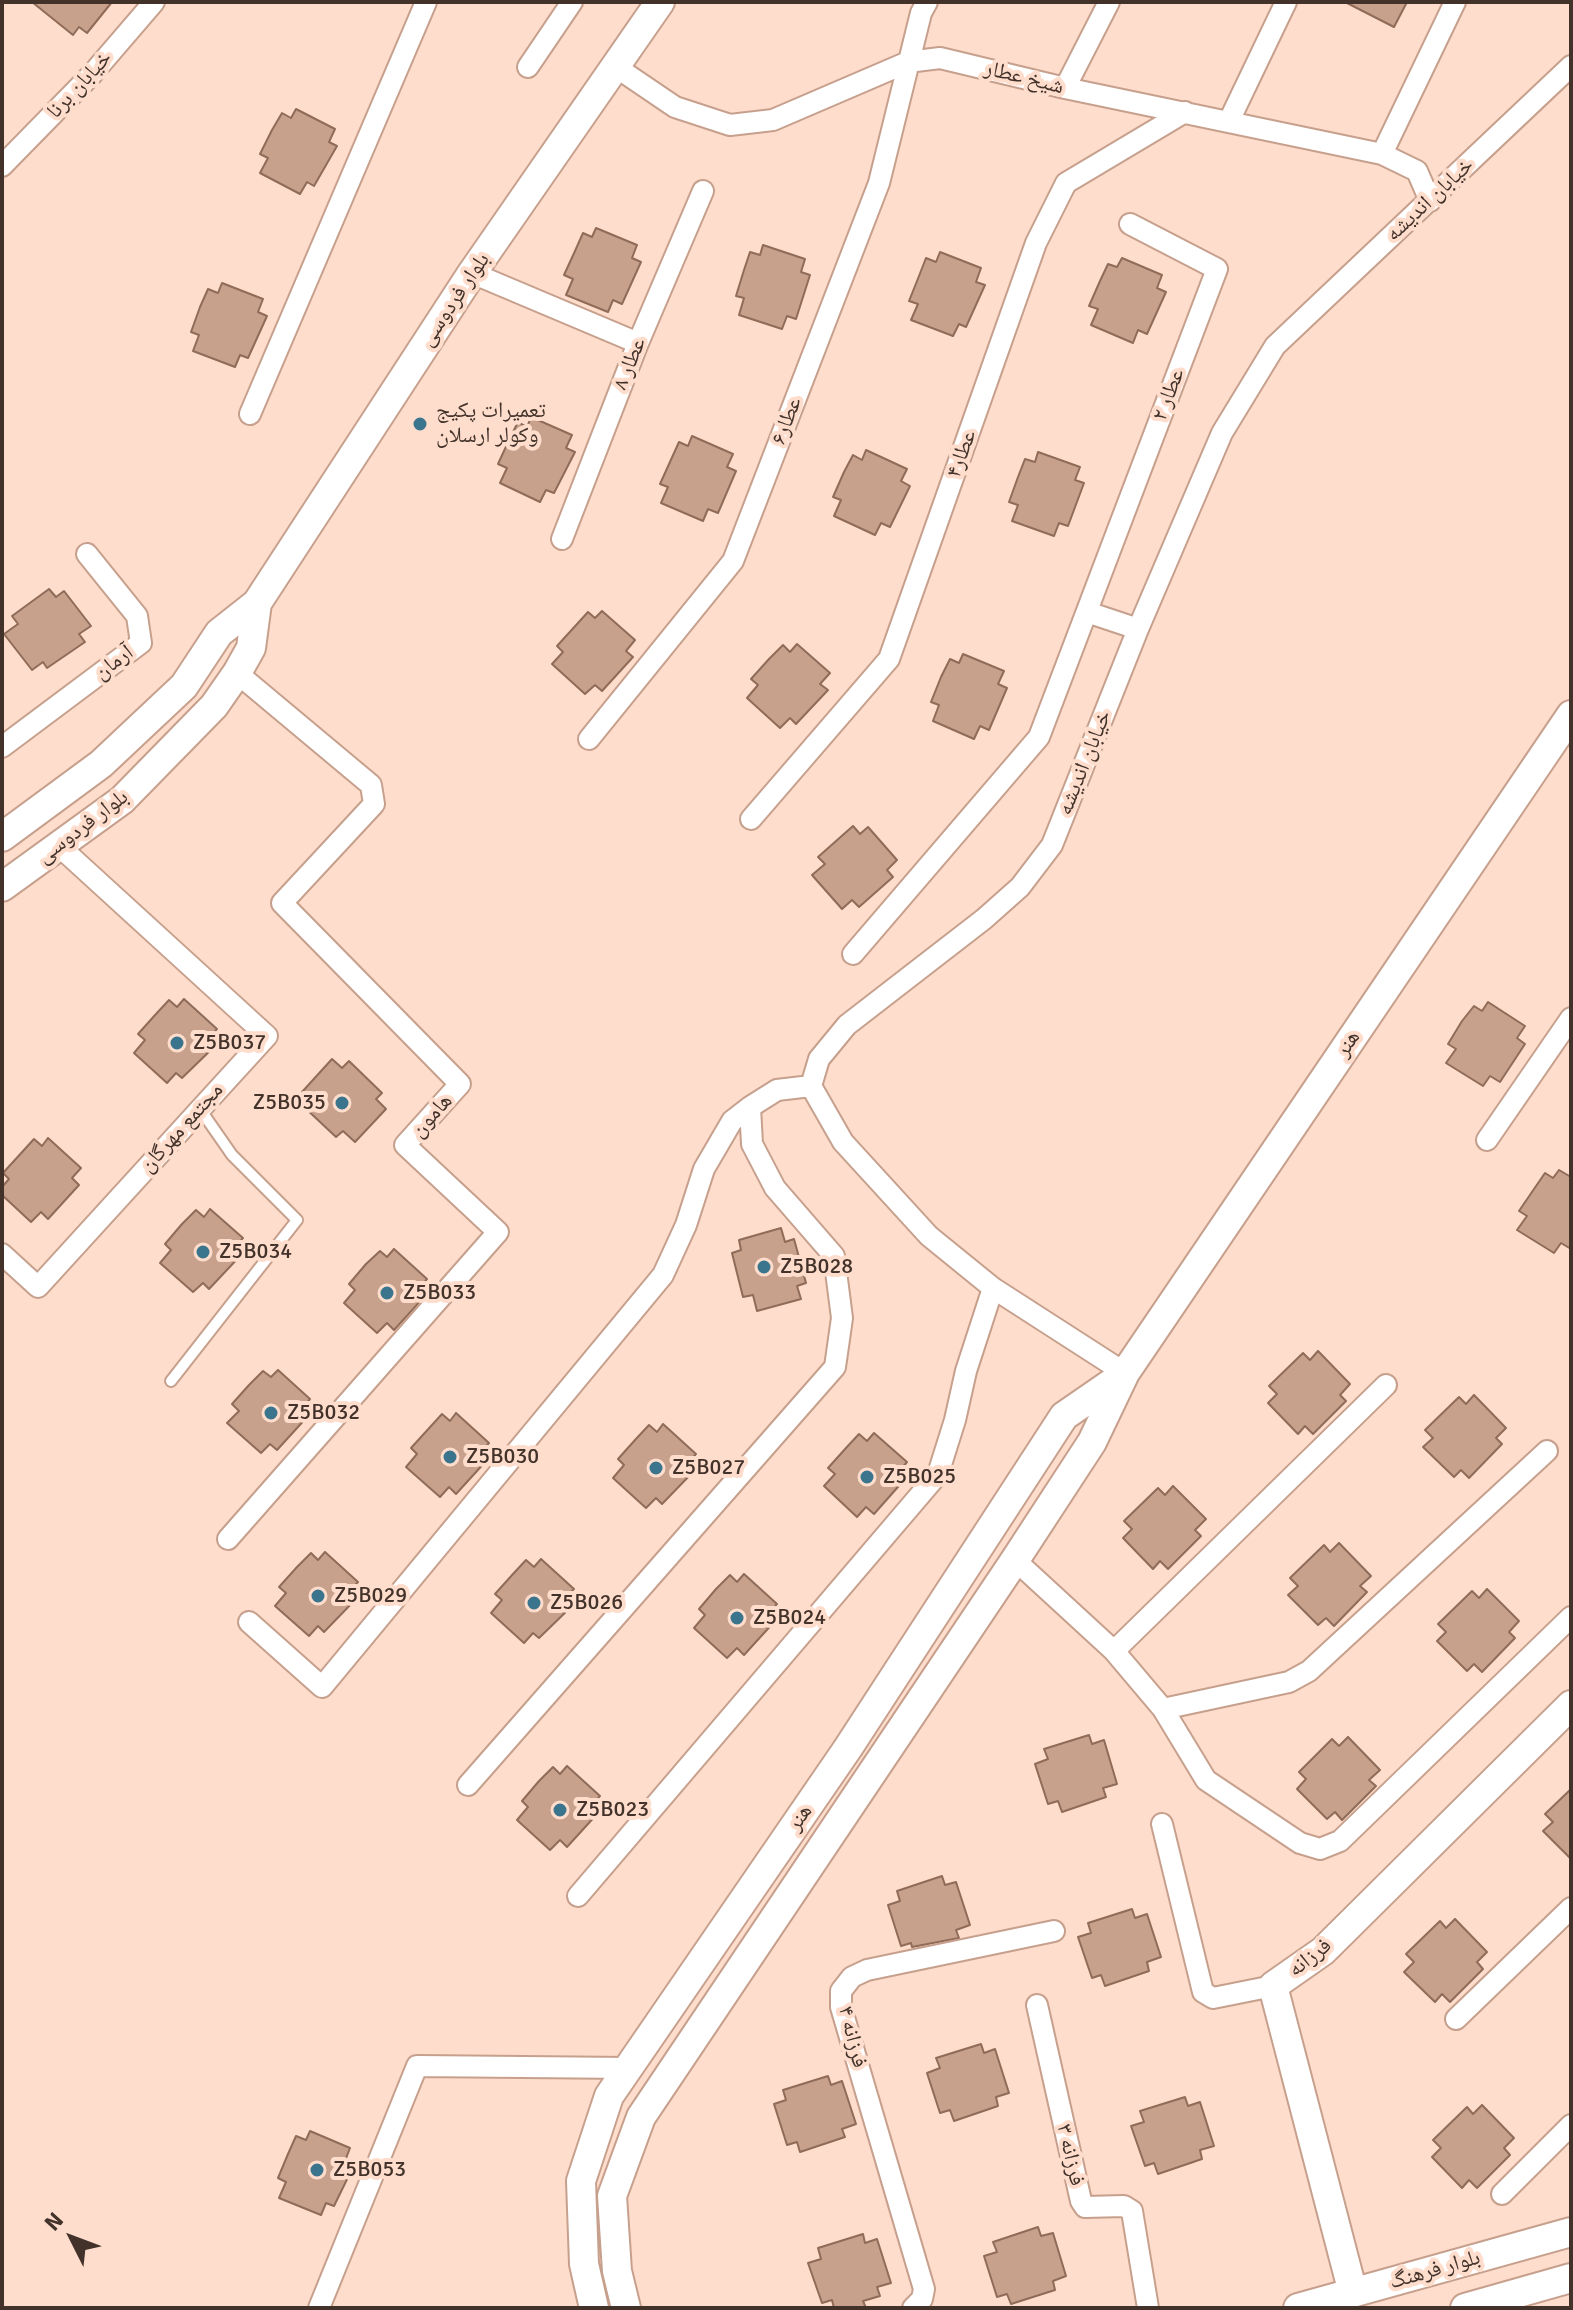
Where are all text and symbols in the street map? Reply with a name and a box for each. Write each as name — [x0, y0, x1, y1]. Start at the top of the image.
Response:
street label: خیابان برنا — [42, 46, 118, 124]
street label: شیخ عطار — [982, 55, 1066, 101]
street label: خیابان اندیشه — [1381, 153, 1479, 247]
street label: بلوار فردوسی — [414, 248, 496, 352]
street label: عطار ۸ — [608, 334, 652, 394]
street label: عطار ۲ — [1147, 365, 1191, 425]
street label: عطار۶ — [766, 393, 808, 449]
place label: تعمیرات پکیج وکولر ارسلان — [436, 398, 546, 450]
marker: تعمیرات پکیج وکولر ارسلان — [411, 415, 429, 433]
street label: عطار۴ — [941, 427, 983, 481]
street label: آرمان — [89, 640, 139, 686]
street label: خیابان اندیشه — [1052, 707, 1118, 819]
street label: بلوار فردوسی — [32, 784, 134, 870]
street label: هنر — [1330, 1026, 1366, 1062]
place label: Z5B037 — [193, 1030, 266, 1056]
marker: Z5B037 — [168, 1034, 186, 1052]
street label: مجتمع مهرگان — [135, 1078, 229, 1178]
street label: هامون — [405, 1089, 459, 1143]
place label: Z5B035 — [253, 1090, 326, 1116]
marker: Z5B035 — [333, 1094, 351, 1112]
place label: Z5B034 — [219, 1239, 292, 1265]
marker: Z5B034 — [194, 1243, 212, 1261]
place label: Z5B028 — [780, 1254, 853, 1280]
marker: Z5B028 — [755, 1258, 773, 1276]
place label: Z5B033 — [403, 1280, 476, 1306]
marker: Z5B033 — [378, 1284, 396, 1302]
place label: Z5B032 — [287, 1400, 360, 1426]
marker: Z5B032 — [262, 1404, 280, 1422]
place label: Z5B030 — [466, 1444, 539, 1470]
marker: Z5B030 — [441, 1448, 459, 1466]
place label: Z5B027 — [672, 1455, 745, 1481]
marker: Z5B027 — [647, 1459, 665, 1477]
place label: Z5B025 — [883, 1464, 956, 1490]
marker: Z5B025 — [858, 1468, 876, 1486]
place label: Z5B029 — [334, 1583, 407, 1609]
marker: Z5B029 — [309, 1587, 327, 1605]
place label: Z5B026 — [550, 1590, 623, 1616]
marker: Z5B026 — [525, 1594, 543, 1612]
place label: Z5B024 — [753, 1605, 826, 1631]
marker: Z5B024 — [728, 1609, 746, 1627]
place label: Z5B023 — [576, 1797, 649, 1823]
street label: هنر — [782, 1800, 818, 1836]
marker: Z5B023 — [551, 1801, 569, 1819]
street label: فرزانه — [1283, 1933, 1337, 1983]
street label: فرزانه ۴ — [832, 2003, 872, 2071]
street label: فرزانه ۳ — [1050, 2122, 1090, 2188]
place label: Z5B053 — [333, 2157, 406, 2183]
marker: Z5B053 — [308, 2161, 326, 2179]
north arrow — [32, 2198, 112, 2278]
text: N — [39, 2207, 69, 2236]
street label: بلوار فرهنگ — [1387, 2244, 1483, 2296]

